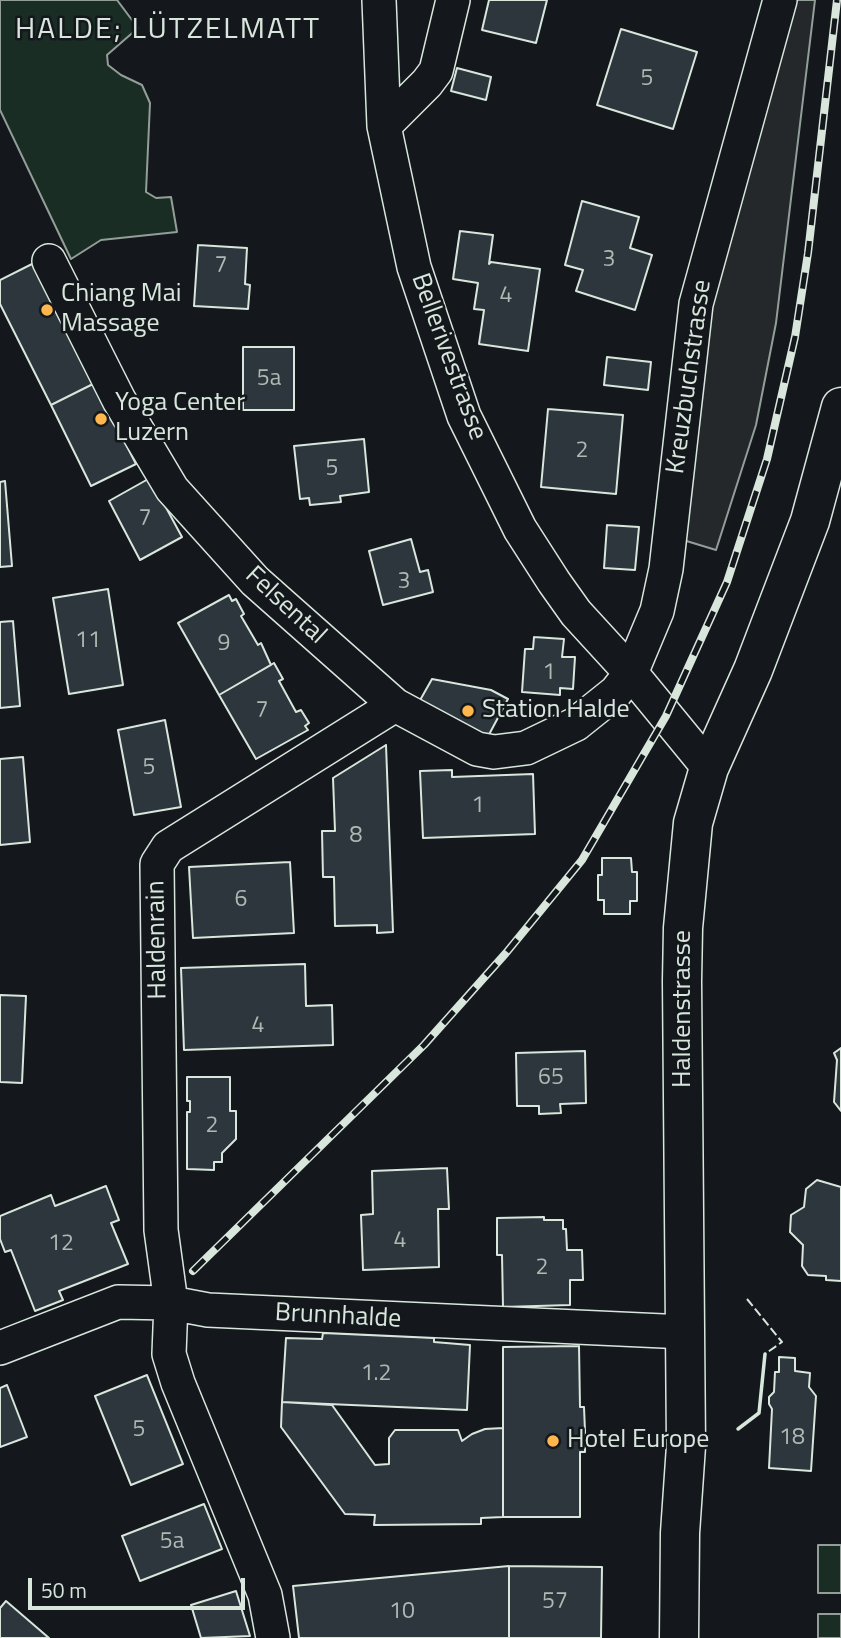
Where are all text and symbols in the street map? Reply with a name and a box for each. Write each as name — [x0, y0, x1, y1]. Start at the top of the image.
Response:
district label: HALDE; LÜTZELMATT — [17, 13, 319, 49]
house number: 5 — [641, 65, 653, 93]
house number: 3 — [603, 246, 615, 274]
house number: 7 — [215, 252, 227, 280]
street label: Bellerivestrasse — [403, 269, 493, 445]
street label: Kreuzbuchstrasse — [661, 278, 719, 476]
place label: Chiang Mai Massage — [61, 279, 181, 340]
house number: 4 — [500, 282, 512, 310]
marker: Chiang Mai Massage — [39, 302, 55, 318]
house number: 5a — [257, 365, 281, 393]
place label: Yoga Center Luzern — [115, 388, 245, 450]
marker: Yoga Center Luzern — [93, 411, 109, 427]
house number: 2 — [576, 437, 588, 465]
house number: 5 — [326, 455, 338, 483]
house number: 7 — [139, 505, 151, 533]
street label: Felsental — [238, 561, 332, 651]
house number: 3 — [398, 568, 410, 596]
house number: 11 — [75, 627, 101, 655]
house number: 9 — [218, 630, 230, 658]
house number: 1 — [543, 659, 555, 687]
place label: Station Halde — [482, 695, 630, 727]
house number: 7 — [256, 697, 268, 725]
marker: Station Halde — [460, 703, 476, 719]
house number: 5 — [143, 754, 155, 782]
house number: 1 — [472, 792, 484, 820]
house number: 8 — [350, 822, 362, 850]
street label: Haldenrain — [141, 880, 175, 1000]
house number: 6 — [235, 886, 247, 914]
street label: Haldenstrasse — [668, 930, 700, 1088]
house number: 4 — [252, 1012, 264, 1040]
house number: 65 — [538, 1064, 564, 1092]
house number: 2 — [206, 1112, 218, 1140]
house number: 4 — [394, 1227, 406, 1255]
house number: 12 — [48, 1230, 74, 1258]
house number: 2 — [536, 1254, 548, 1282]
street label: Brunnhalde — [274, 1298, 402, 1336]
house number: 1.2 — [361, 1360, 391, 1388]
house number: 5 — [133, 1416, 145, 1444]
house number: 18 — [779, 1424, 805, 1452]
place label: Hotel Europe — [567, 1425, 709, 1457]
marker: Hotel Europe — [545, 1433, 561, 1449]
house number: 5a — [160, 1528, 184, 1556]
scale bar — [32, 1564, 248, 1608]
text: 50 m — [41, 1574, 87, 1606]
house number: 57 — [542, 1588, 568, 1616]
house number: 10 — [389, 1598, 415, 1626]

